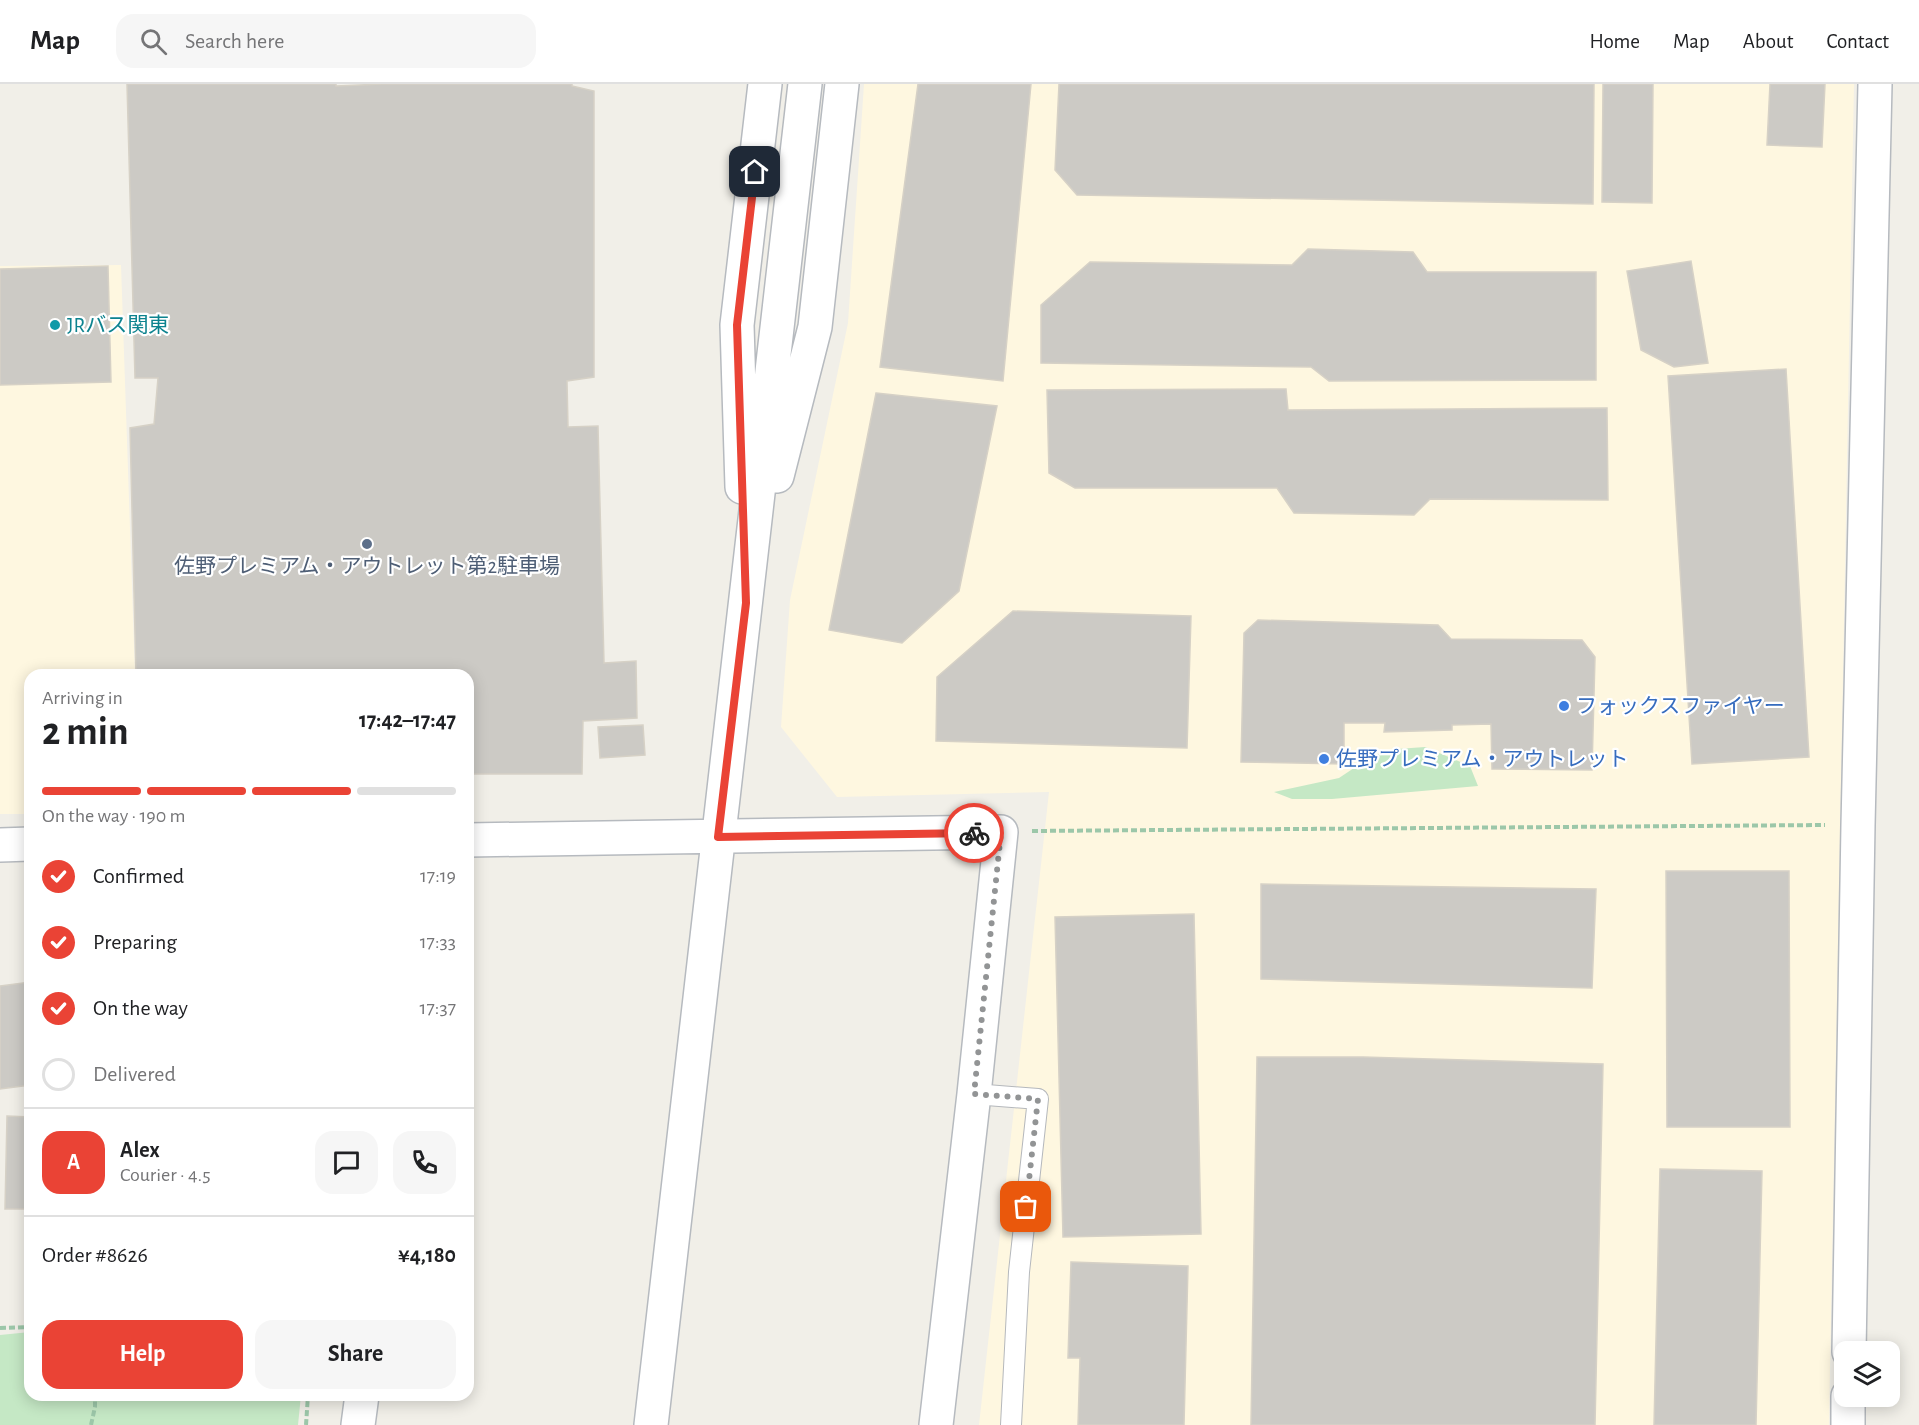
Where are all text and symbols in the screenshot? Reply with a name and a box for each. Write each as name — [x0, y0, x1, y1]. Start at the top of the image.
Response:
search box — [116, 14, 536, 68]
icon: search — [137, 25, 170, 58]
text: Map — [30, 27, 80, 55]
text: Search here — [185, 30, 284, 52]
text: Home — [1589, 31, 1640, 52]
text: Map — [1673, 31, 1710, 52]
text: About — [1743, 31, 1793, 52]
text: Contact — [1826, 31, 1889, 52]
pin — [729, 146, 780, 197]
icon: home — [738, 155, 771, 188]
place label: JRバス関東 — [67, 314, 169, 336]
marker: JRバス関東 — [48, 318, 62, 332]
marker: 佐野プレミアム・アウトレット第2駐車場 — [360, 537, 374, 551]
place label: 佐野プレミアム・アウトレット第2駐車場 — [174, 555, 560, 577]
text: Arriving in — [42, 688, 123, 708]
place label: フォックスファイヤー — [1576, 695, 1785, 717]
marker: フォックスファイヤー — [1557, 699, 1571, 713]
text: 17:42–17:47 — [359, 709, 456, 731]
text: 2 min — [42, 713, 129, 752]
place label: 佐野プレミアム・アウトレット — [1336, 748, 1629, 770]
marker: 佐野プレミアム・アウトレット — [1317, 752, 1331, 766]
courier — [944, 803, 1004, 863]
text: On the way · 190 m — [42, 806, 186, 826]
icon: bike — [958, 817, 991, 850]
icon: check — [42, 860, 75, 893]
text: Confirmed — [93, 865, 184, 887]
text: 17:19 — [420, 866, 456, 886]
icon: check — [42, 926, 75, 959]
text: Preparing — [93, 931, 177, 953]
text: 17:33 — [420, 932, 456, 952]
icon: check — [42, 992, 75, 1025]
text: On the way — [93, 997, 188, 1019]
text: 17:37 — [420, 998, 456, 1018]
text: Delivered — [93, 1063, 176, 1085]
button: chat — [315, 1131, 378, 1194]
button: phone — [393, 1131, 456, 1194]
text: Alex — [120, 1139, 160, 1161]
text: A — [67, 1151, 80, 1173]
text: Courier · 4.5 — [120, 1165, 211, 1185]
pin — [1000, 1181, 1051, 1232]
icon: bag — [1009, 1190, 1042, 1223]
text: Order #8626 — [42, 1244, 148, 1266]
text: ¥4,180 — [398, 1244, 456, 1266]
button: Help — [42, 1320, 243, 1389]
button: Share — [255, 1320, 456, 1389]
map controls — [1834, 1341, 1900, 1407]
button: layers — [1834, 1341, 1900, 1407]

